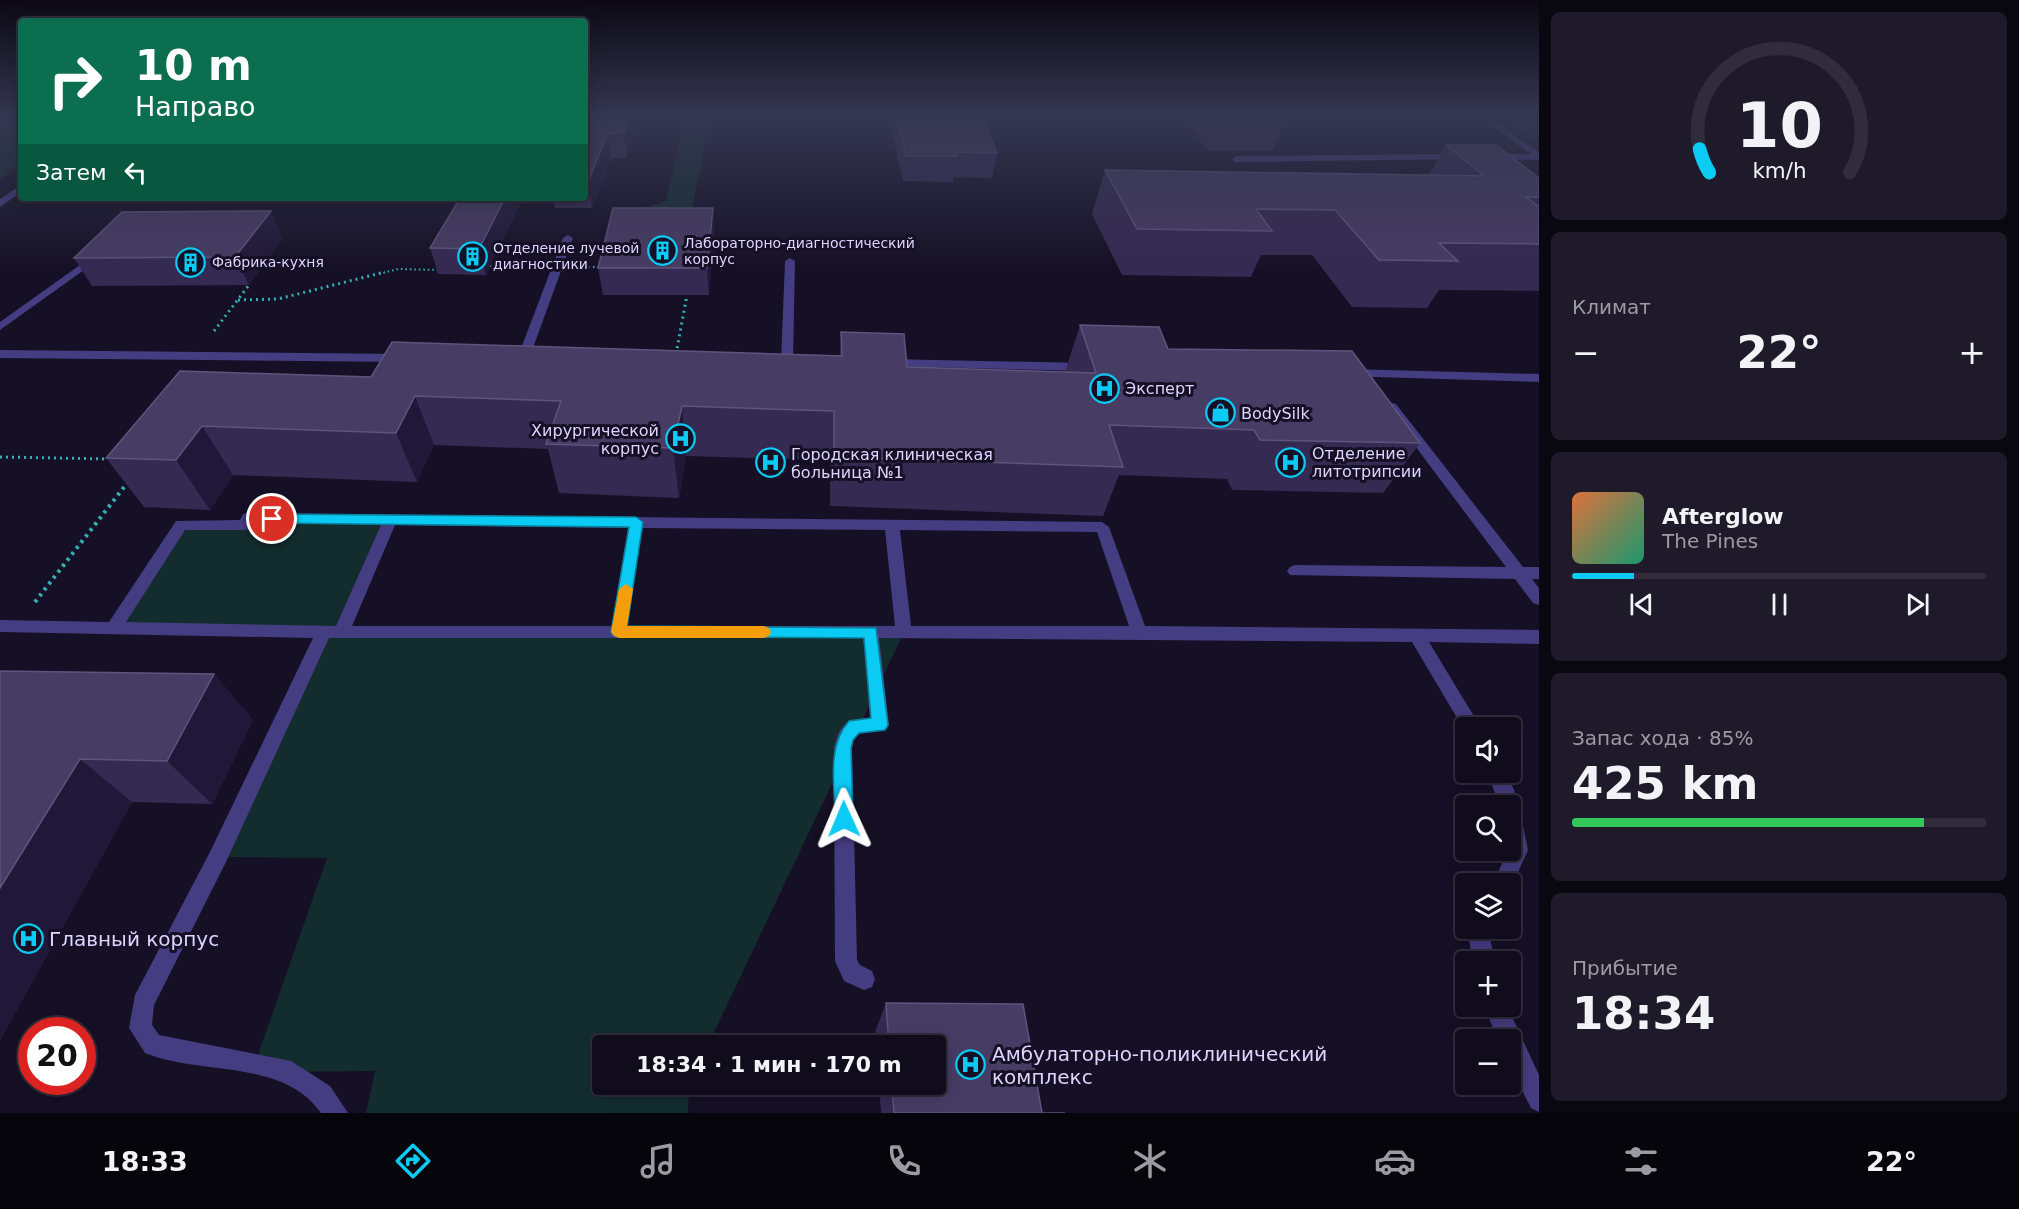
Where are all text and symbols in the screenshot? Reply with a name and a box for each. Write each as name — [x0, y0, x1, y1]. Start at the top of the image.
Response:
text: 10 m — [135, 41, 252, 90]
icon: right — [36, 42, 114, 120]
text: 10 — [1736, 89, 1822, 162]
text: Направо — [135, 91, 256, 122]
icon: left — [119, 156, 152, 189]
text: km/h — [1752, 158, 1806, 183]
text: Затем — [36, 160, 107, 185]
building icon: Лабораторно-диагностический корпус — [647, 235, 679, 267]
place label: Лабораторно-диагностический корпус — [684, 235, 915, 267]
building icon: Отделение лучевой диагностики — [456, 240, 488, 272]
place label: Отделение лучевой диагностики — [493, 240, 639, 272]
building icon: Фабрика-кухня — [175, 246, 207, 278]
place label: Фабрика-кухня — [212, 254, 324, 270]
text: Климат — [1572, 295, 1651, 319]
text: 22° — [1736, 326, 1822, 379]
text: − — [1572, 333, 1600, 372]
text: + — [1958, 333, 1986, 372]
hospital icon: Эксперт — [1088, 372, 1120, 404]
place label: Эксперт — [1125, 379, 1194, 398]
shop icon: BodySilk — [1204, 397, 1236, 429]
place label: BodySilk — [1241, 404, 1310, 423]
place label: Хирургической корпус — [531, 421, 659, 458]
hospital icon: Хирургической корпус — [664, 423, 696, 455]
place label: Отделение литотрипсии — [1312, 444, 1422, 481]
place label: Городская клиническая больница №1 — [791, 445, 993, 482]
hospital icon: Отделение литотрипсии — [1275, 446, 1307, 478]
hospital icon: Городская клиническая больница №1 — [754, 447, 786, 479]
pin — [246, 493, 297, 544]
icon: arrive — [255, 502, 288, 535]
text: Afterglow — [1662, 504, 1784, 529]
text: The Pines — [1662, 529, 1758, 553]
icon: previous — [1625, 588, 1658, 621]
icon: pause — [1763, 588, 1796, 621]
icon: next — [1901, 588, 1934, 621]
map controls — [1455, 717, 1521, 1095]
button: sound — [1455, 717, 1521, 783]
text: Запас хода · 85% — [1572, 726, 1753, 750]
text: 425 km — [1572, 757, 1758, 810]
position arrow — [812, 787, 876, 851]
button: search — [1455, 795, 1521, 861]
button: layers — [1455, 873, 1521, 939]
hospital icon: Главный корпус — [12, 923, 44, 955]
place label: Главный корпус — [49, 927, 219, 951]
button: + — [1455, 951, 1521, 1017]
text: Прибытие — [1572, 956, 1678, 980]
text: 18:34 — [1572, 987, 1715, 1040]
speed limit sign: 20 — [18, 1017, 96, 1095]
button: − — [1455, 1029, 1521, 1095]
place label: Амбулаторно-поликлинический комплекс — [992, 1042, 1327, 1089]
hospital icon: Амбулаторно-поликлинический комплекс — [955, 1049, 987, 1081]
text: 18:34 · 1 мин · 170 m — [636, 1052, 902, 1077]
icon: directions — [392, 1140, 434, 1182]
icon: music — [637, 1140, 679, 1182]
icon: phone — [883, 1140, 925, 1182]
icon: climate — [1129, 1140, 1171, 1182]
icon: car — [1374, 1140, 1416, 1182]
icon: filters — [1620, 1140, 1662, 1182]
text: 18:33 — [102, 1146, 188, 1177]
text: 22° — [1866, 1146, 1917, 1177]

